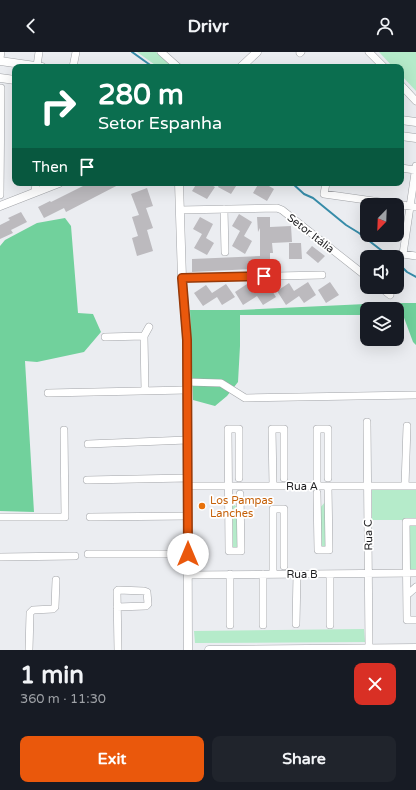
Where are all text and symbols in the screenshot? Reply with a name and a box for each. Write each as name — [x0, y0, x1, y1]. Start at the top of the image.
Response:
icon: back — [20, 15, 42, 37]
text: Drivr — [187, 15, 229, 37]
icon: person — [374, 15, 396, 37]
text: 280 m — [98, 78, 184, 112]
icon: right — [32, 80, 84, 132]
text: Setor Espanha — [98, 112, 222, 134]
icon: arrive — [76, 156, 98, 178]
text: Then — [32, 158, 68, 176]
north arrow — [360, 198, 404, 242]
map controls — [360, 198, 404, 346]
street label: Setor Itália — [285, 211, 337, 256]
button: sound — [360, 250, 404, 294]
pin — [247, 259, 281, 293]
icon: arrive — [253, 265, 275, 287]
button: layers — [360, 302, 404, 346]
street label: Rua A — [286, 480, 318, 493]
place label: Los Pampas Lanches — [210, 494, 273, 520]
marker: Los Pampas Lanches — [197, 501, 207, 511]
street label: Rua C — [362, 519, 375, 551]
position arrow — [167, 533, 209, 575]
street label: Rua B — [286, 568, 318, 581]
text: 1 min — [20, 661, 84, 690]
button: close — [354, 663, 396, 705]
text: 360 m · 11:30 — [20, 691, 106, 707]
button: Exit — [20, 736, 204, 782]
button: Share — [212, 736, 396, 782]

